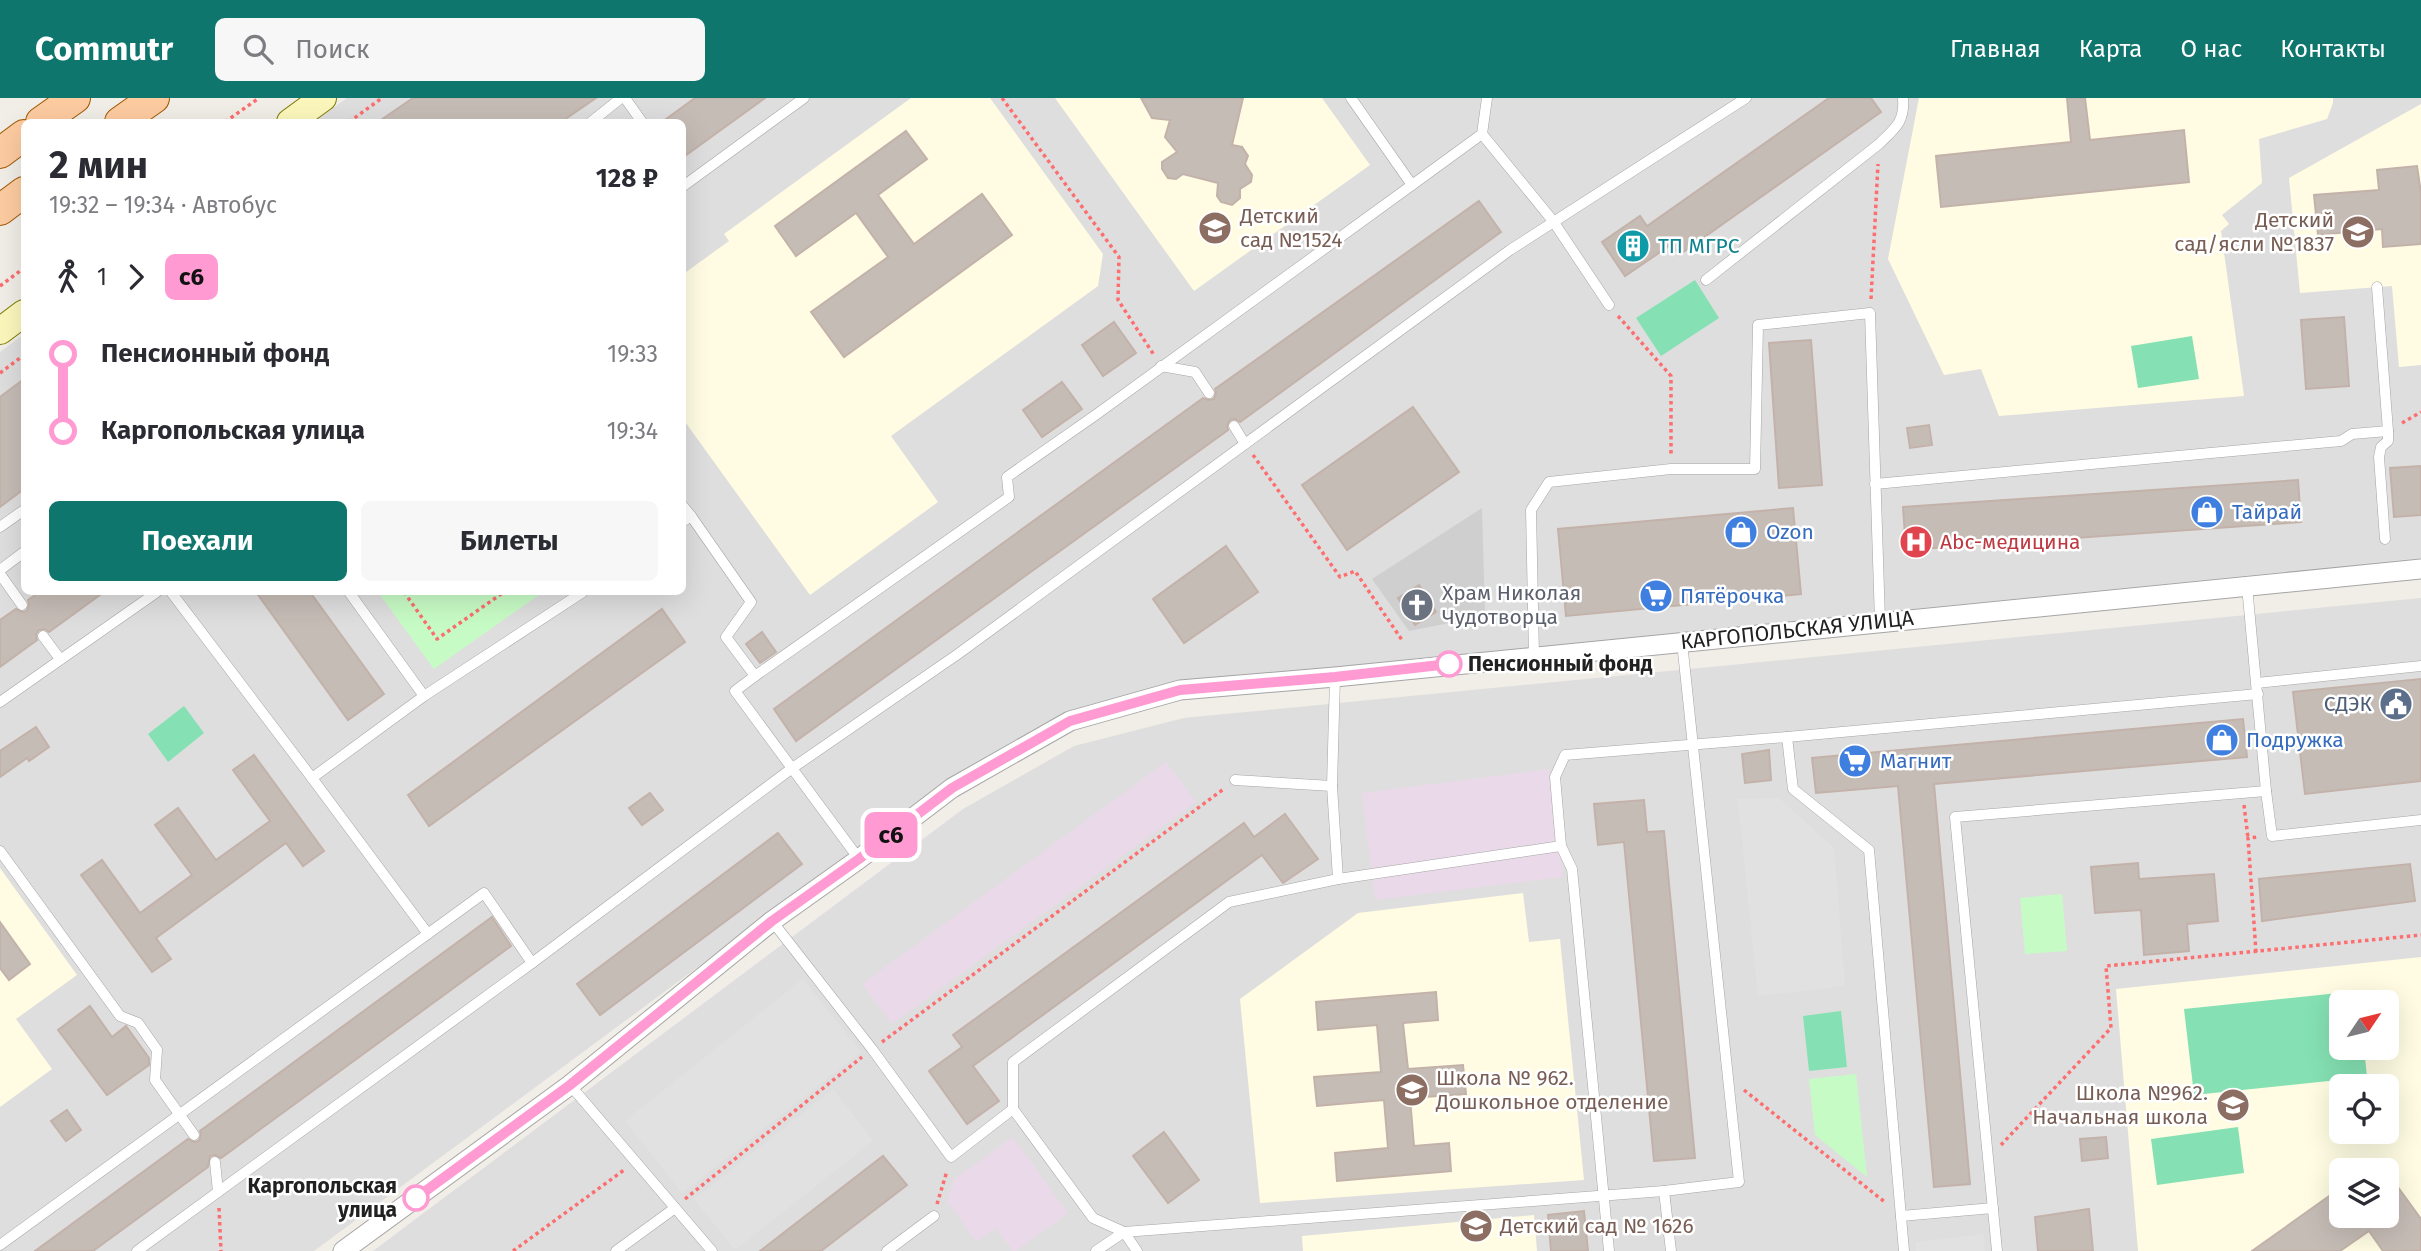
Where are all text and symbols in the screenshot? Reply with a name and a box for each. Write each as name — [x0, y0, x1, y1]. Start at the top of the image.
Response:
search box — [215, 18, 705, 81]
text: Commutr — [35, 29, 173, 69]
icon: search — [239, 30, 277, 68]
text: Поиск — [295, 34, 369, 65]
text: Главная — [1950, 35, 2041, 63]
text: Карта — [2079, 35, 2142, 63]
text: О нас — [2180, 35, 2242, 63]
text: Контакты — [2280, 35, 2386, 63]
text: 2 мин — [49, 142, 148, 188]
text: 128 ₽ — [596, 163, 658, 194]
text: 19:32 – 19:34 · Автобус — [49, 191, 277, 219]
place label: Детский сад №1524 — [1239, 203, 1342, 253]
place label: Детский сад/ясли №1837 — [2174, 207, 2334, 257]
school or university icon: Детский сад №1524 — [1196, 209, 1234, 247]
school or university icon: Детский сад/ясли №1837 — [2339, 213, 2377, 251]
building icon: ТП МГРС — [1614, 227, 1652, 265]
place label: ТП МГРС — [1658, 233, 1740, 259]
icon: walk — [49, 258, 87, 296]
icon: forward — [117, 258, 155, 296]
text: 1 — [97, 263, 107, 291]
text: с6 — [179, 263, 204, 291]
text: Пенсионный фонд — [101, 338, 329, 369]
text: 19:33 — [607, 340, 658, 368]
text: Каргопольская улица — [101, 415, 365, 446]
text: 19:34 — [607, 417, 658, 445]
shop icon: Тайрай — [2188, 493, 2226, 531]
place label: Тайрай — [2232, 499, 2302, 525]
button: Поехали — [49, 501, 347, 581]
button: Билеты — [361, 501, 658, 581]
shop icon: Ozon — [1722, 513, 1760, 551]
place label: Ozon — [1766, 519, 1814, 545]
hospital icon: Abc-медицина — [1897, 523, 1935, 561]
place label: Abc-медицина — [1940, 529, 2081, 555]
supermarket icon: Пятёрочка — [1637, 577, 1675, 615]
place label: Храм Николая Чудотворца — [1442, 580, 1581, 630]
place label: Пятёрочка — [1680, 583, 1784, 609]
church icon: Храм Николая Чудотворца — [1398, 586, 1436, 624]
street label: КАРГОПОЛЬСКАЯ УЛИЦА — [1679, 605, 1915, 655]
marker: Пенсионный фонд — [1436, 651, 1462, 677]
place label: Пенсионный фонд — [1468, 651, 1653, 677]
public building icon: СДЭК — [2377, 685, 2415, 723]
place label: СДЭК — [2324, 691, 2373, 717]
shop icon: Подружка — [2203, 721, 2241, 759]
place label: Подружка — [2246, 727, 2344, 753]
supermarket icon: Магнит — [1836, 742, 1874, 780]
place label: Магнит — [1880, 748, 1952, 774]
line badge: с6 — [860, 812, 922, 858]
text: с6 — [878, 821, 904, 849]
north arrow — [2329, 990, 2399, 1060]
map controls — [2329, 990, 2399, 1228]
place label: Школа № 962. Дошкольное отделение — [1435, 1065, 1668, 1115]
school or university icon: Школа № 962. Дошкольное отделение — [1393, 1071, 1431, 1109]
button: locate — [2329, 1074, 2399, 1144]
place label: Школа №962. Начальная школа — [2032, 1080, 2208, 1130]
school or university icon: Школа №962. Начальная школа — [2214, 1086, 2252, 1124]
button: layers — [2329, 1158, 2399, 1228]
place label: Каргопольская улица — [248, 1173, 397, 1223]
marker: Каргопольская улица — [403, 1185, 429, 1211]
school or university icon: Детский сад № 1626 — [1457, 1207, 1495, 1245]
place label: Детский сад № 1626 — [1499, 1213, 1694, 1239]

